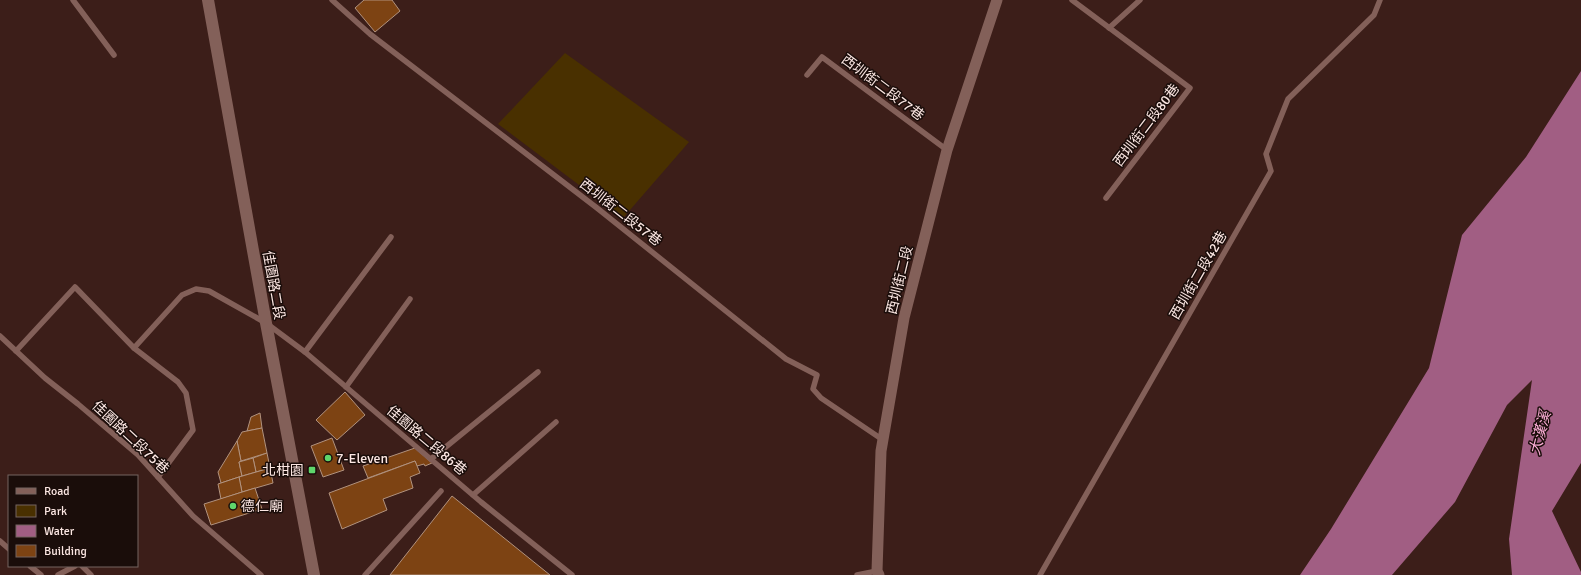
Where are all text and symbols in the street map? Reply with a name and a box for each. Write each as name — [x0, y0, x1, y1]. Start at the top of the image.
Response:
street label: 西圳街二段77巷 — [838, 51, 927, 124]
street label: 西圳街二段80巷 — [1110, 81, 1183, 170]
street label: 西圳街二段57巷 — [576, 175, 665, 250]
street label: 西圳街二段42巷 — [1166, 228, 1231, 322]
street label: 西圳街二段 — [883, 244, 916, 316]
street label: 佳園路二段 — [259, 249, 288, 321]
street label: 佳園路二段75巷 — [89, 397, 173, 477]
street label: 佳園路二段86巷 — [383, 402, 470, 479]
water label: 大漢溪 — [1525, 407, 1555, 457]
place label: 7-Eleven — [336, 450, 388, 467]
marker: 7-Eleven — [323, 453, 333, 463]
place label: 北柑園 — [262, 462, 304, 479]
marker: 北柑園 — [307, 465, 317, 475]
legend — [8, 475, 138, 567]
text: Road — [44, 484, 70, 499]
place label: 德仁廟 — [241, 498, 283, 515]
marker: 德仁廟 — [228, 501, 238, 511]
text: Park — [44, 504, 67, 519]
text: Water — [44, 524, 75, 539]
text: Building — [44, 544, 87, 559]

